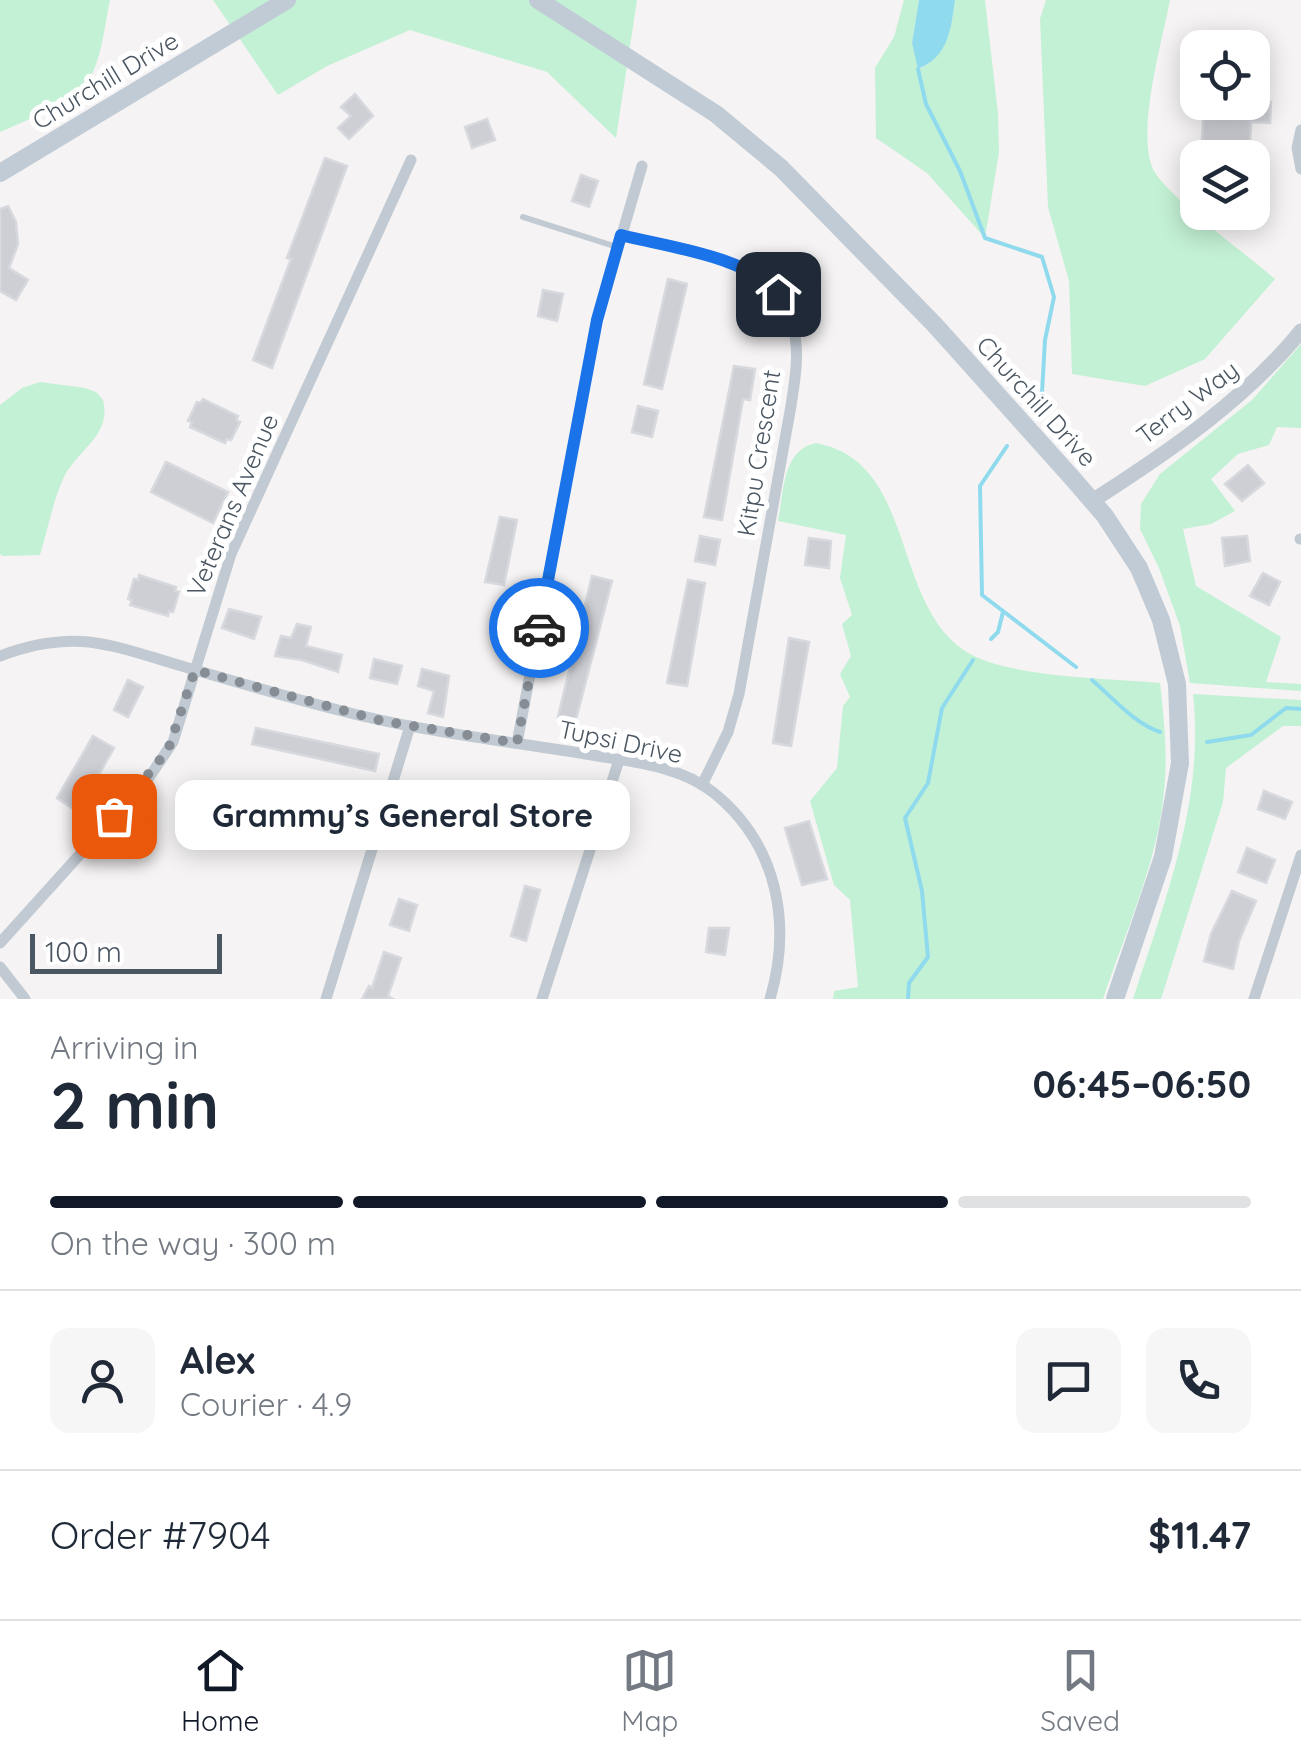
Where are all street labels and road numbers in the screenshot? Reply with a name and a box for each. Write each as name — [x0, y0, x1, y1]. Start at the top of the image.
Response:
street label: Churchill Drive — [26, 24, 184, 136]
street label: Churchill Drive — [970, 329, 1104, 473]
street label: Terry Way — [1130, 354, 1244, 450]
street label: Kitpu Crescent — [730, 368, 786, 538]
street label: Veterans Avenue — [180, 409, 284, 601]
street label: Tupsi Drive — [556, 713, 686, 769]

